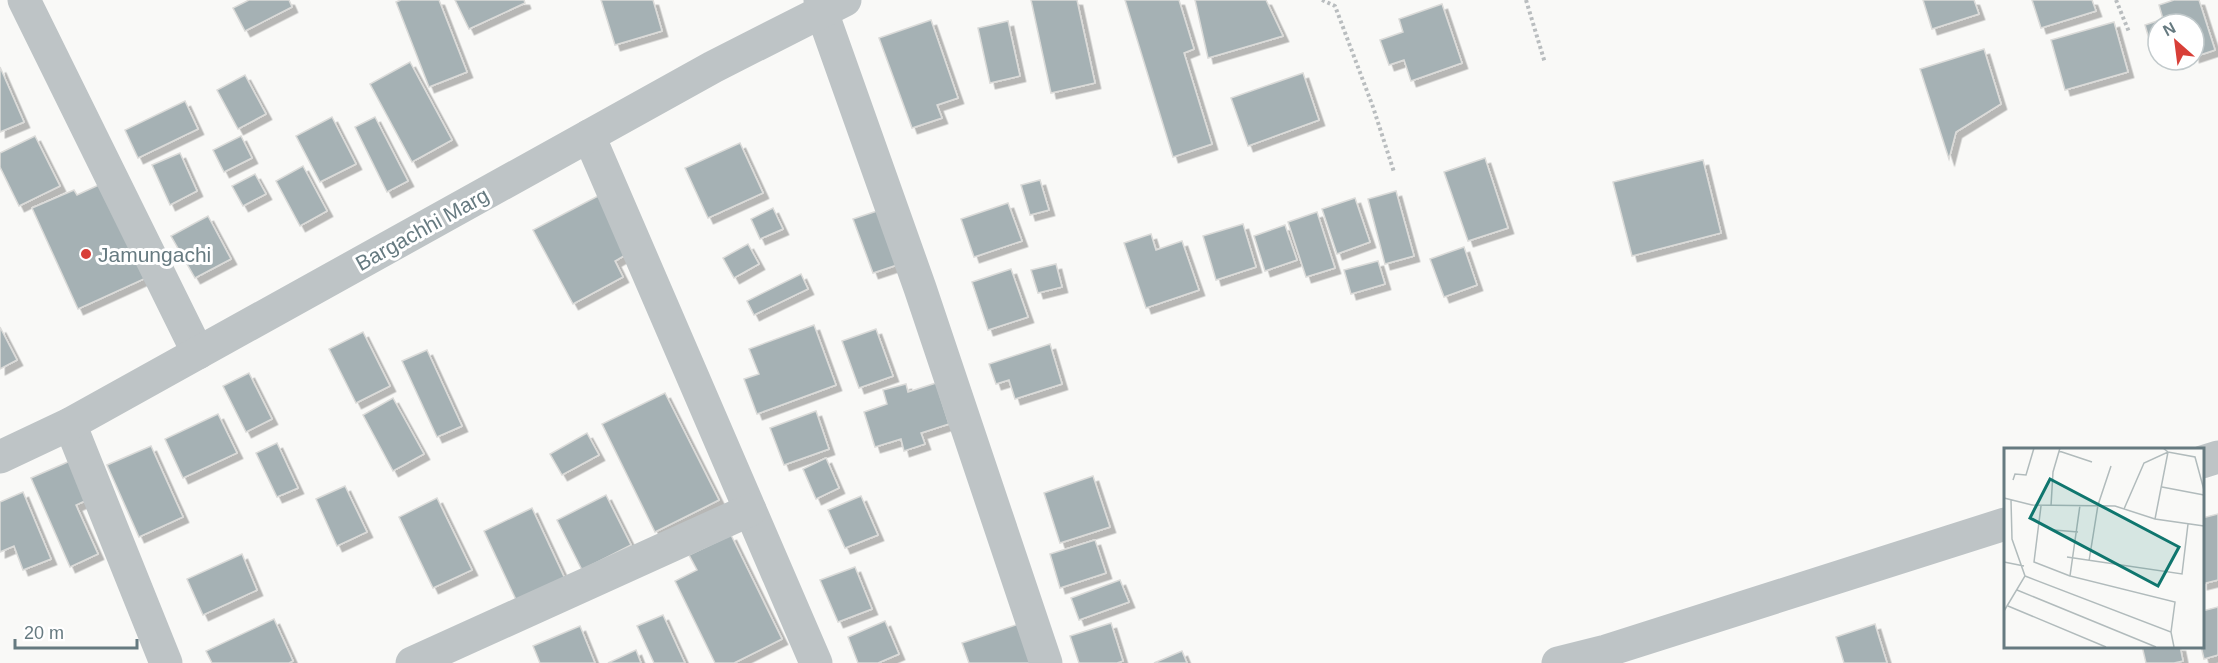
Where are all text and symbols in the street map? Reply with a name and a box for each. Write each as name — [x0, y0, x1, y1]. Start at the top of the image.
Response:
north arrow — [2146, 12, 2206, 72]
text: N — [2160, 19, 2178, 39]
street label: Bargachhi Marg — [352, 183, 492, 275]
place label: Jamungachi — [98, 243, 211, 266]
marker: Jamungachi — [79, 247, 93, 261]
inset map — [2004, 448, 2203, 648]
scale bar — [15, 612, 136, 650]
text: 20 m — [24, 623, 64, 643]

